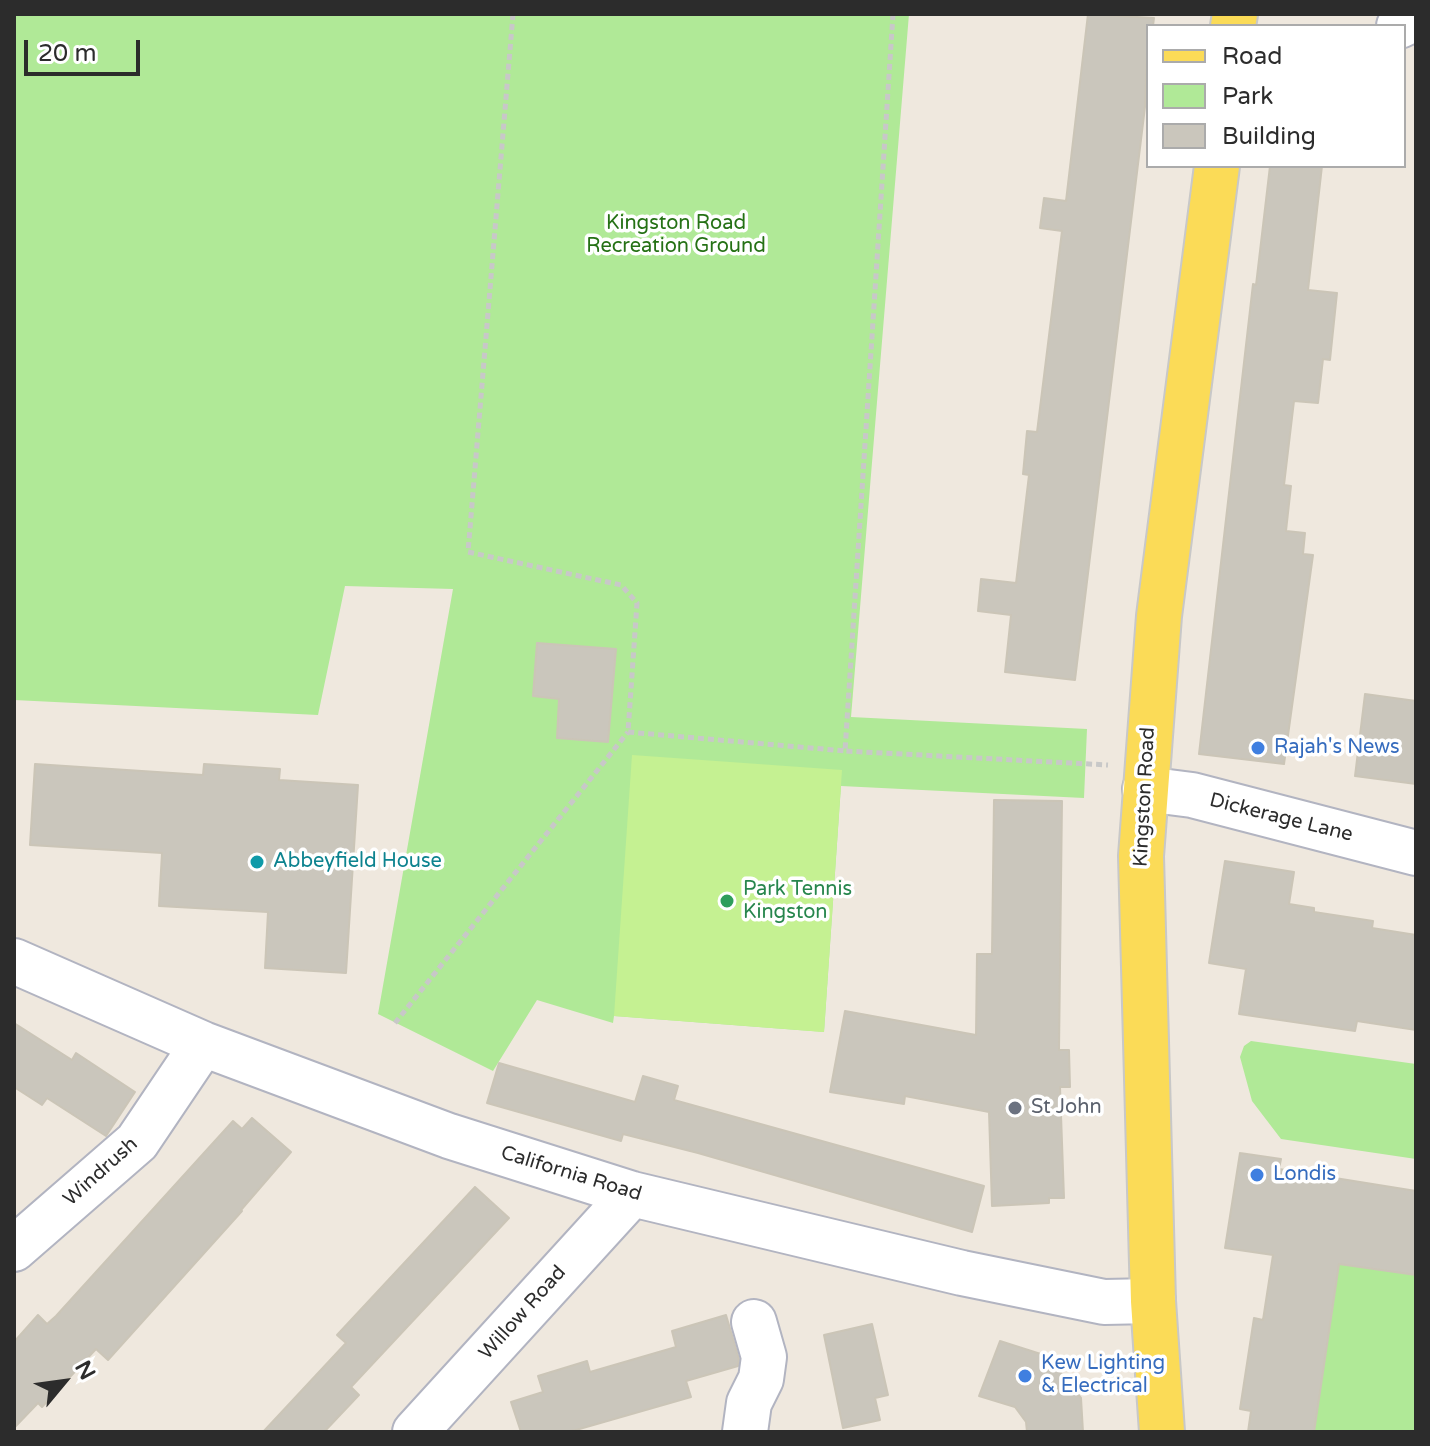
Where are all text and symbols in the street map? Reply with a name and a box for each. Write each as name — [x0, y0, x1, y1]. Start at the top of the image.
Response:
scale bar — [28, 24, 144, 74]
legend — [1146, 24, 1406, 168]
text: 20 m — [38, 39, 96, 68]
text: Road — [1222, 42, 1282, 71]
text: Park — [1222, 82, 1273, 111]
text: Building — [1222, 122, 1316, 151]
park label: Kingston Road Recreation Ground — [586, 212, 766, 259]
street label: Kingston Road — [1129, 726, 1161, 868]
place label: Rajah's News — [1274, 736, 1400, 760]
marker: Rajah's News — [1249, 739, 1267, 757]
street label: Dickerage Lane — [1207, 789, 1355, 847]
place label: Abbeyfield House — [273, 850, 442, 874]
marker: Abbeyfield House — [248, 853, 266, 871]
place label: Park Tennis Kingston — [743, 878, 852, 925]
marker: Park Tennis Kingston — [718, 892, 736, 910]
place label: St John — [1031, 1096, 1102, 1120]
marker: St John — [1006, 1099, 1024, 1117]
street label: Windrush — [59, 1132, 143, 1212]
street label: California Road — [498, 1141, 644, 1207]
place label: Londis — [1273, 1163, 1336, 1187]
marker: Londis — [1248, 1166, 1266, 1184]
street label: Willow Road — [475, 1261, 571, 1365]
north arrow — [24, 1342, 104, 1422]
place label: Kew Lighting & Electrical — [1041, 1352, 1165, 1399]
text: N — [69, 1356, 101, 1384]
marker: Kew Lighting & Electrical — [1016, 1367, 1034, 1385]

